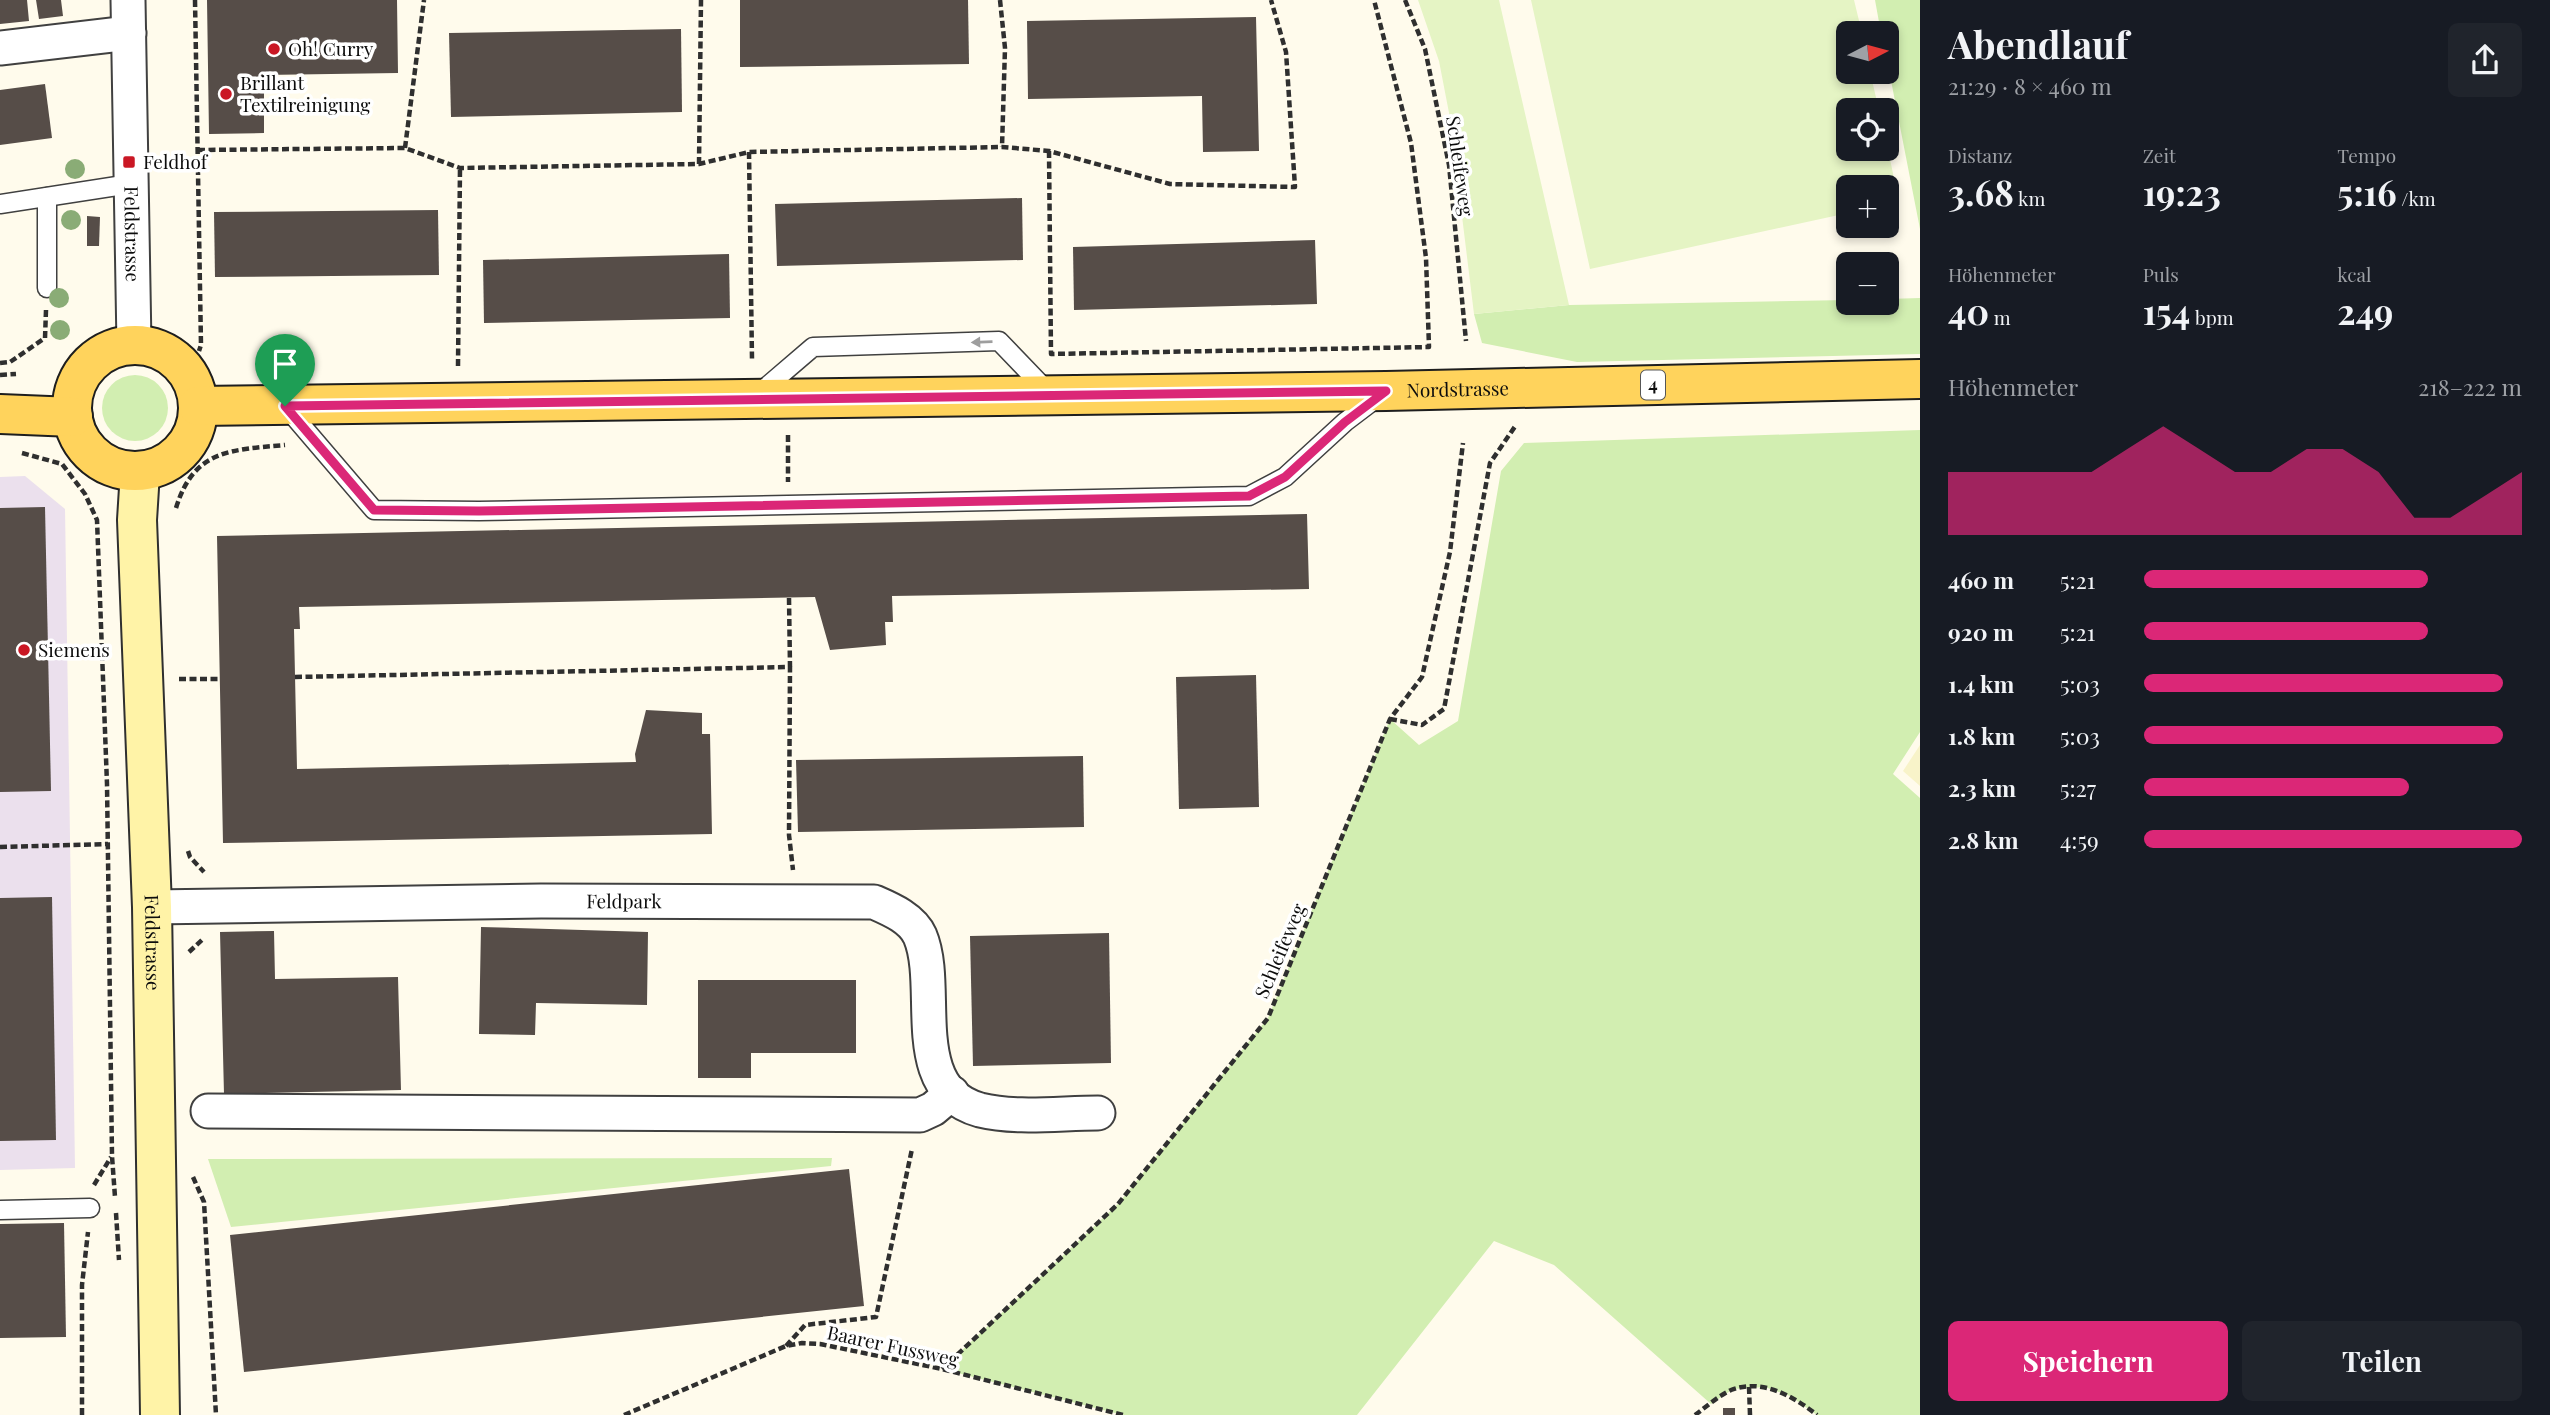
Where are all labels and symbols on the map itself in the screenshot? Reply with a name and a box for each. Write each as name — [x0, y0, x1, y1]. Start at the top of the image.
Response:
north arrow — [1836, 21, 1899, 84]
place label: Oh! Curry — [288, 35, 374, 61]
marker: Oh! Curry — [266, 41, 282, 57]
place label: Brillant Textilreinigung — [240, 69, 370, 117]
marker: Brillant Textilreinigung — [218, 86, 234, 102]
street label: Schleifeweg — [1441, 114, 1481, 218]
place label: Feldhof — [143, 148, 209, 174]
marker: Feldhof — [121, 154, 137, 170]
street label: Feldstrasse — [119, 186, 147, 282]
pin — [255, 334, 315, 406]
one-way arrow — [971, 336, 993, 347]
road number: 4 — [1641, 370, 1665, 400]
street label: Nordstrasse — [1406, 374, 1509, 403]
place label: Siemens — [38, 636, 110, 662]
marker: Siemens — [16, 642, 32, 658]
street label: Feldpark — [586, 887, 662, 913]
street label: Feldstrasse — [140, 894, 167, 991]
street label: Schleifeweg — [1247, 899, 1311, 1002]
street label: Baarer Fussweg — [825, 1318, 962, 1372]

